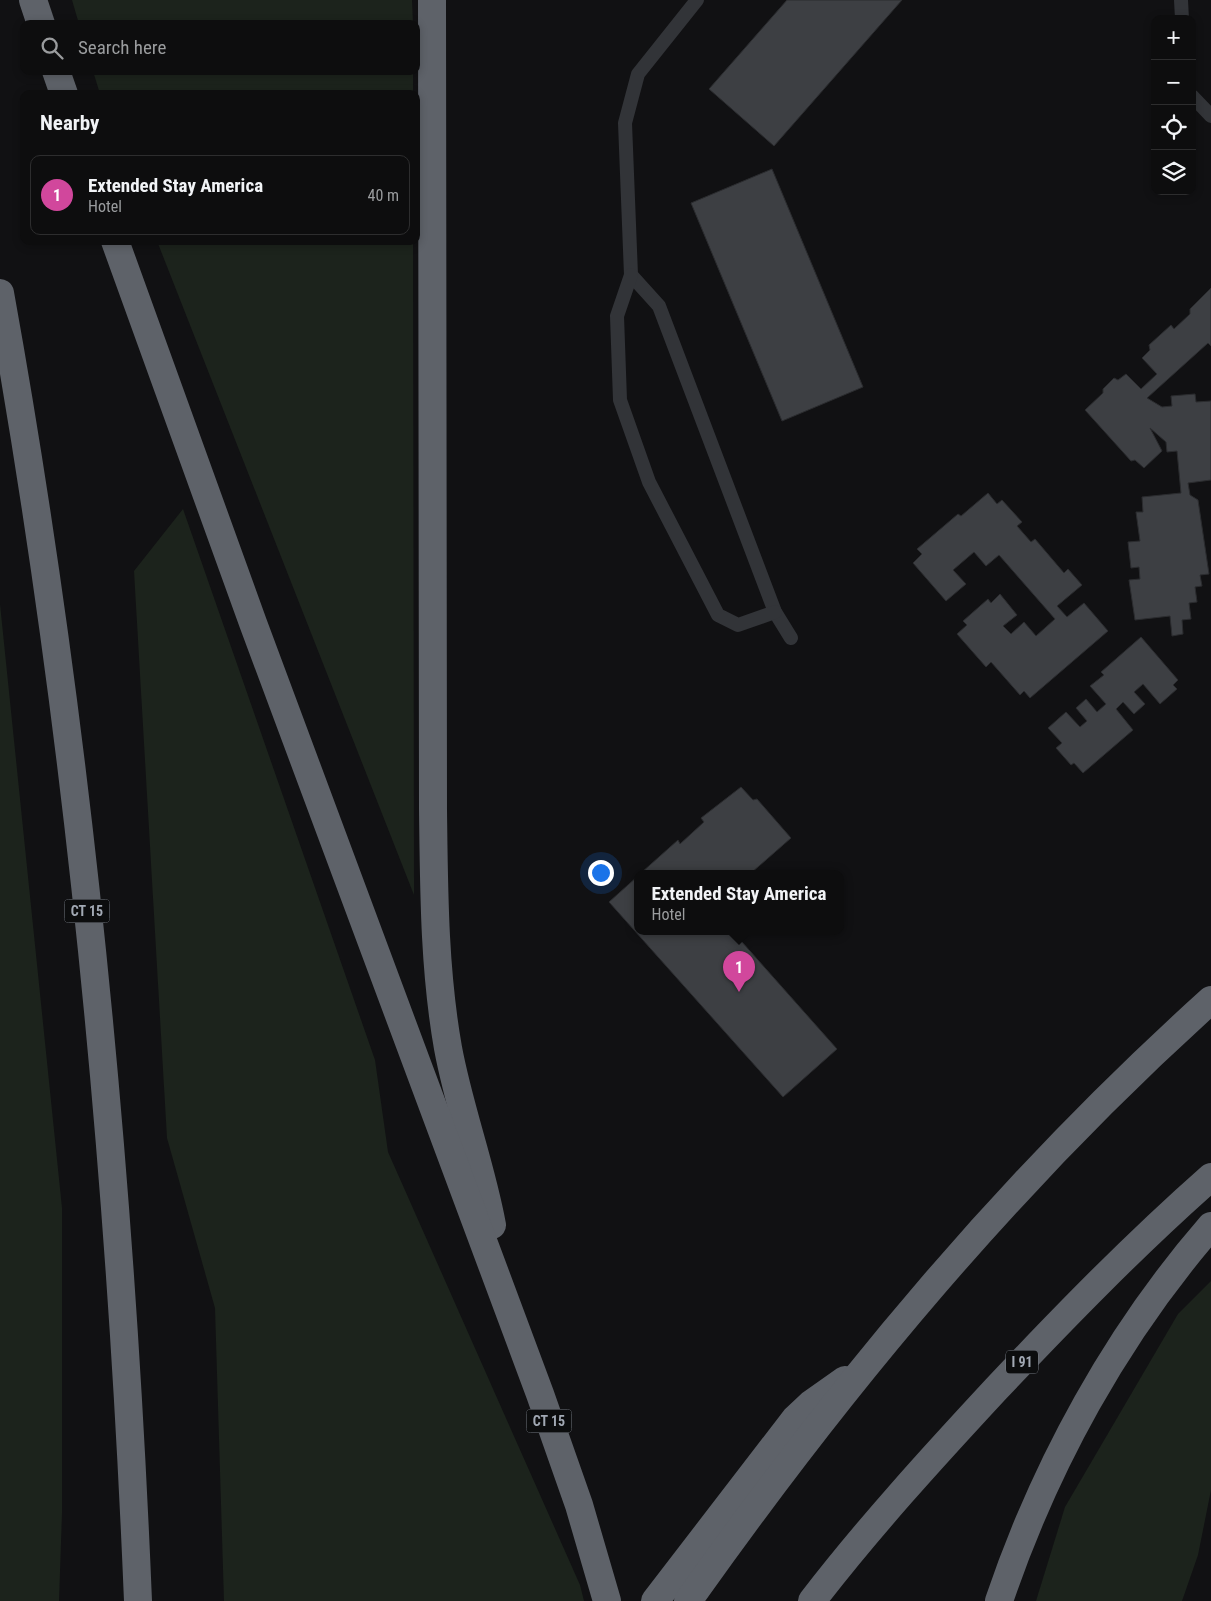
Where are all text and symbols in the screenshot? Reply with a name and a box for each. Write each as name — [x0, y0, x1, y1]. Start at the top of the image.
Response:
map controls — [1151, 15, 1196, 195]
button: + — [1151, 15, 1196, 60]
search box — [20, 20, 420, 75]
icon: search — [38, 34, 66, 62]
text: Search here — [78, 36, 166, 59]
button: − — [1151, 60, 1196, 105]
button: locate — [1151, 105, 1196, 150]
text: Nearby — [40, 111, 99, 135]
button: layers — [1151, 150, 1196, 195]
text: Extended Stay America — [88, 174, 263, 197]
text: 1 — [53, 186, 61, 205]
text: 40 m — [367, 186, 399, 205]
text: Hotel — [88, 197, 122, 216]
your location — [588, 860, 614, 886]
popup — [634, 870, 844, 935]
text: Extended Stay America — [651, 882, 827, 905]
road number: CT 15 — [64, 899, 110, 922]
text: Hotel — [651, 905, 685, 924]
pin: 1 — [723, 951, 755, 992]
road number: I 91 — [1006, 1350, 1038, 1374]
road number: CT 15 — [526, 1410, 572, 1432]

